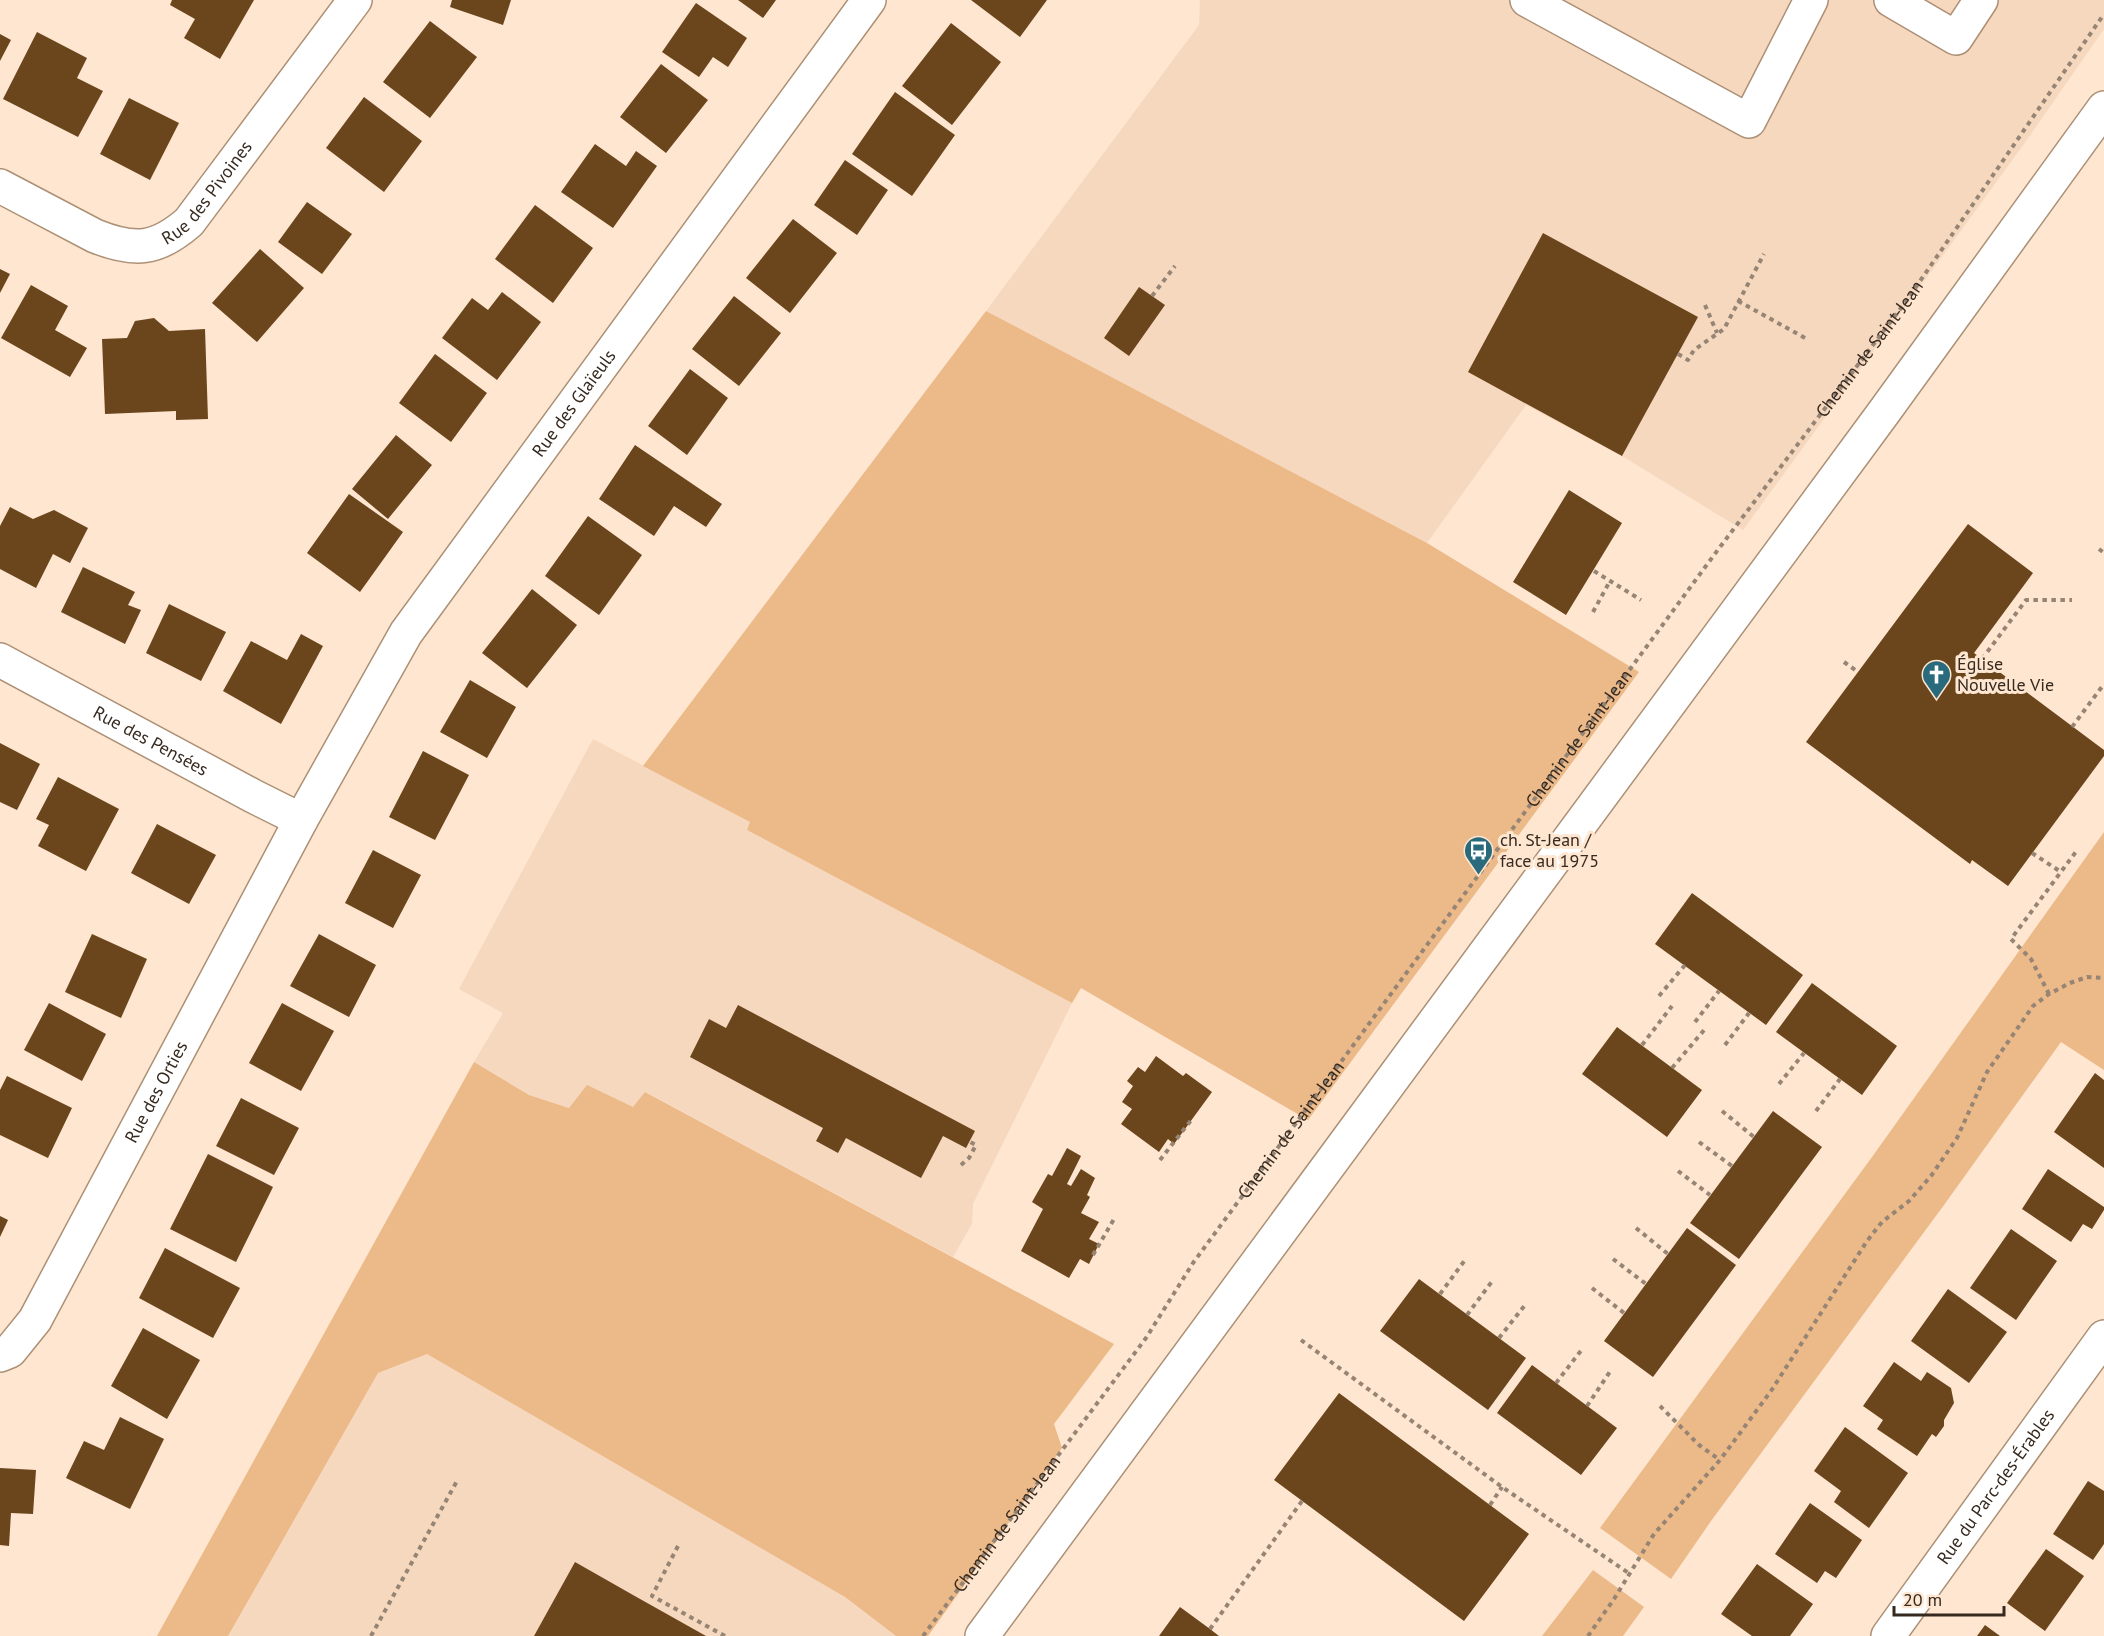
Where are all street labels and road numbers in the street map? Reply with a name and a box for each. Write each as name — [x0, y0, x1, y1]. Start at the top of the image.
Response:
street label: Rue des Pivoines — [157, 136, 257, 250]
street label: Chemin de Saint-Jean — [1810, 276, 1928, 422]
street label: Rue des Glaïeuls — [527, 345, 620, 461]
street label: Chemin de Saint-Jean — [1520, 665, 1637, 812]
street label: Rue des Pensées — [89, 700, 212, 781]
street label: Rue des Orties — [119, 1037, 192, 1147]
street label: Chemin de Saint-Jean — [1232, 1056, 1349, 1203]
street label: Rue du Parc-des-Érables — [1932, 1404, 2059, 1569]
street label: Chemin de Saint-Jean — [948, 1450, 1065, 1597]

